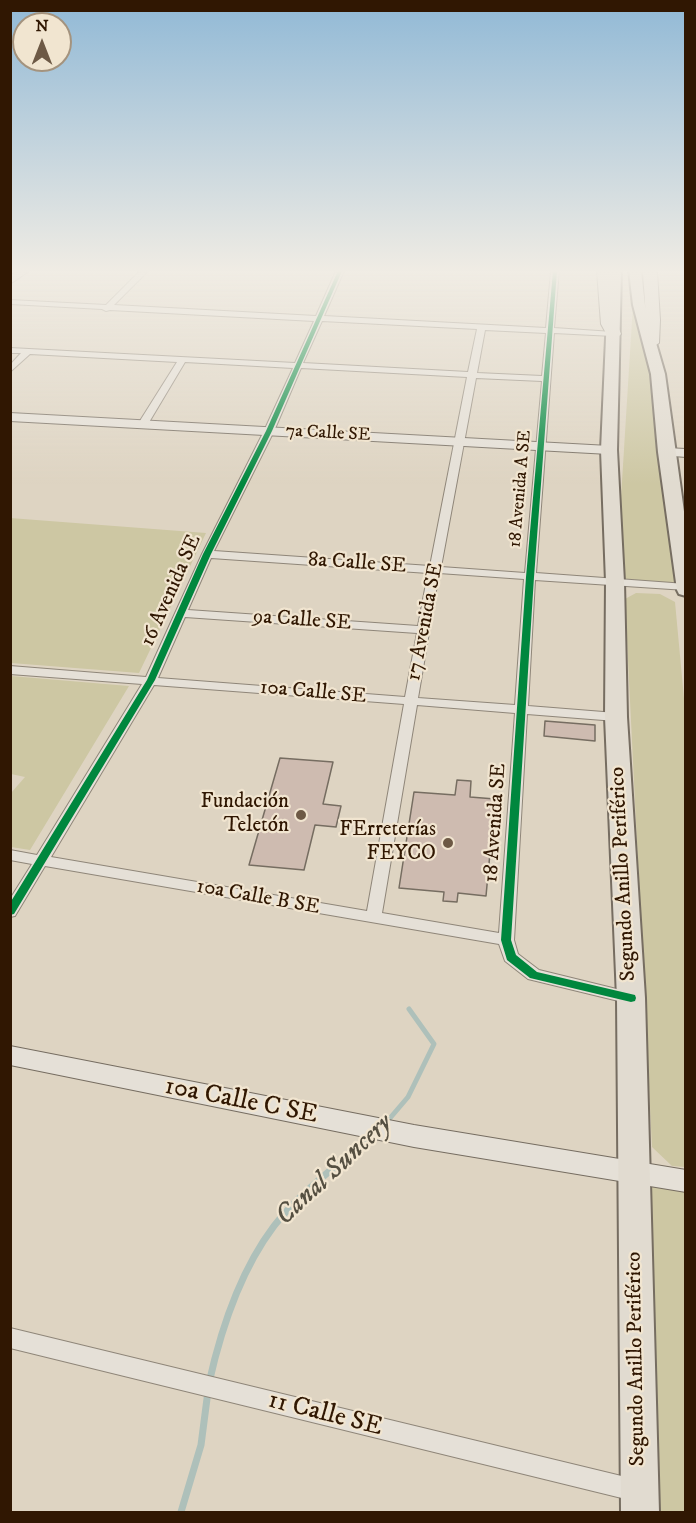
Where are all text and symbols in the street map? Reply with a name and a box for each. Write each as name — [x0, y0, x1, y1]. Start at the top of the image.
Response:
north arrow — [12, 12, 72, 72]
text: N — [35, 16, 49, 36]
street label: 7a Calle SE — [285, 421, 371, 447]
street label: 18 Avenida A SE — [505, 429, 537, 549]
street label: 16 Avenida SE — [136, 531, 208, 651]
street label: 8a Calle SE — [307, 548, 407, 580]
street label: 17 Avenida SE — [402, 561, 450, 683]
street label: 9a Calle SE — [252, 605, 352, 637]
street label: 10a Calle SE — [259, 676, 367, 710]
street label: 18 Avenida SE — [479, 762, 513, 884]
street label: Segundo Anillo Periférico — [606, 766, 642, 982]
place label: Fundación Teletón — [201, 790, 289, 840]
marker: Fundación Teletón — [294, 808, 308, 822]
place label: FErreterías FEYCO — [339, 818, 436, 868]
marker: FErreterías FEYCO — [441, 836, 455, 850]
street label: 10a Calle B SE — [194, 875, 322, 921]
street label: 10a Calle C SE — [162, 1072, 320, 1132]
water label: Canal Suncery — [270, 1109, 400, 1233]
street label: Segundo Anillo Periférico — [623, 1251, 651, 1467]
street label: 11 Calle SE — [265, 1386, 385, 1444]

